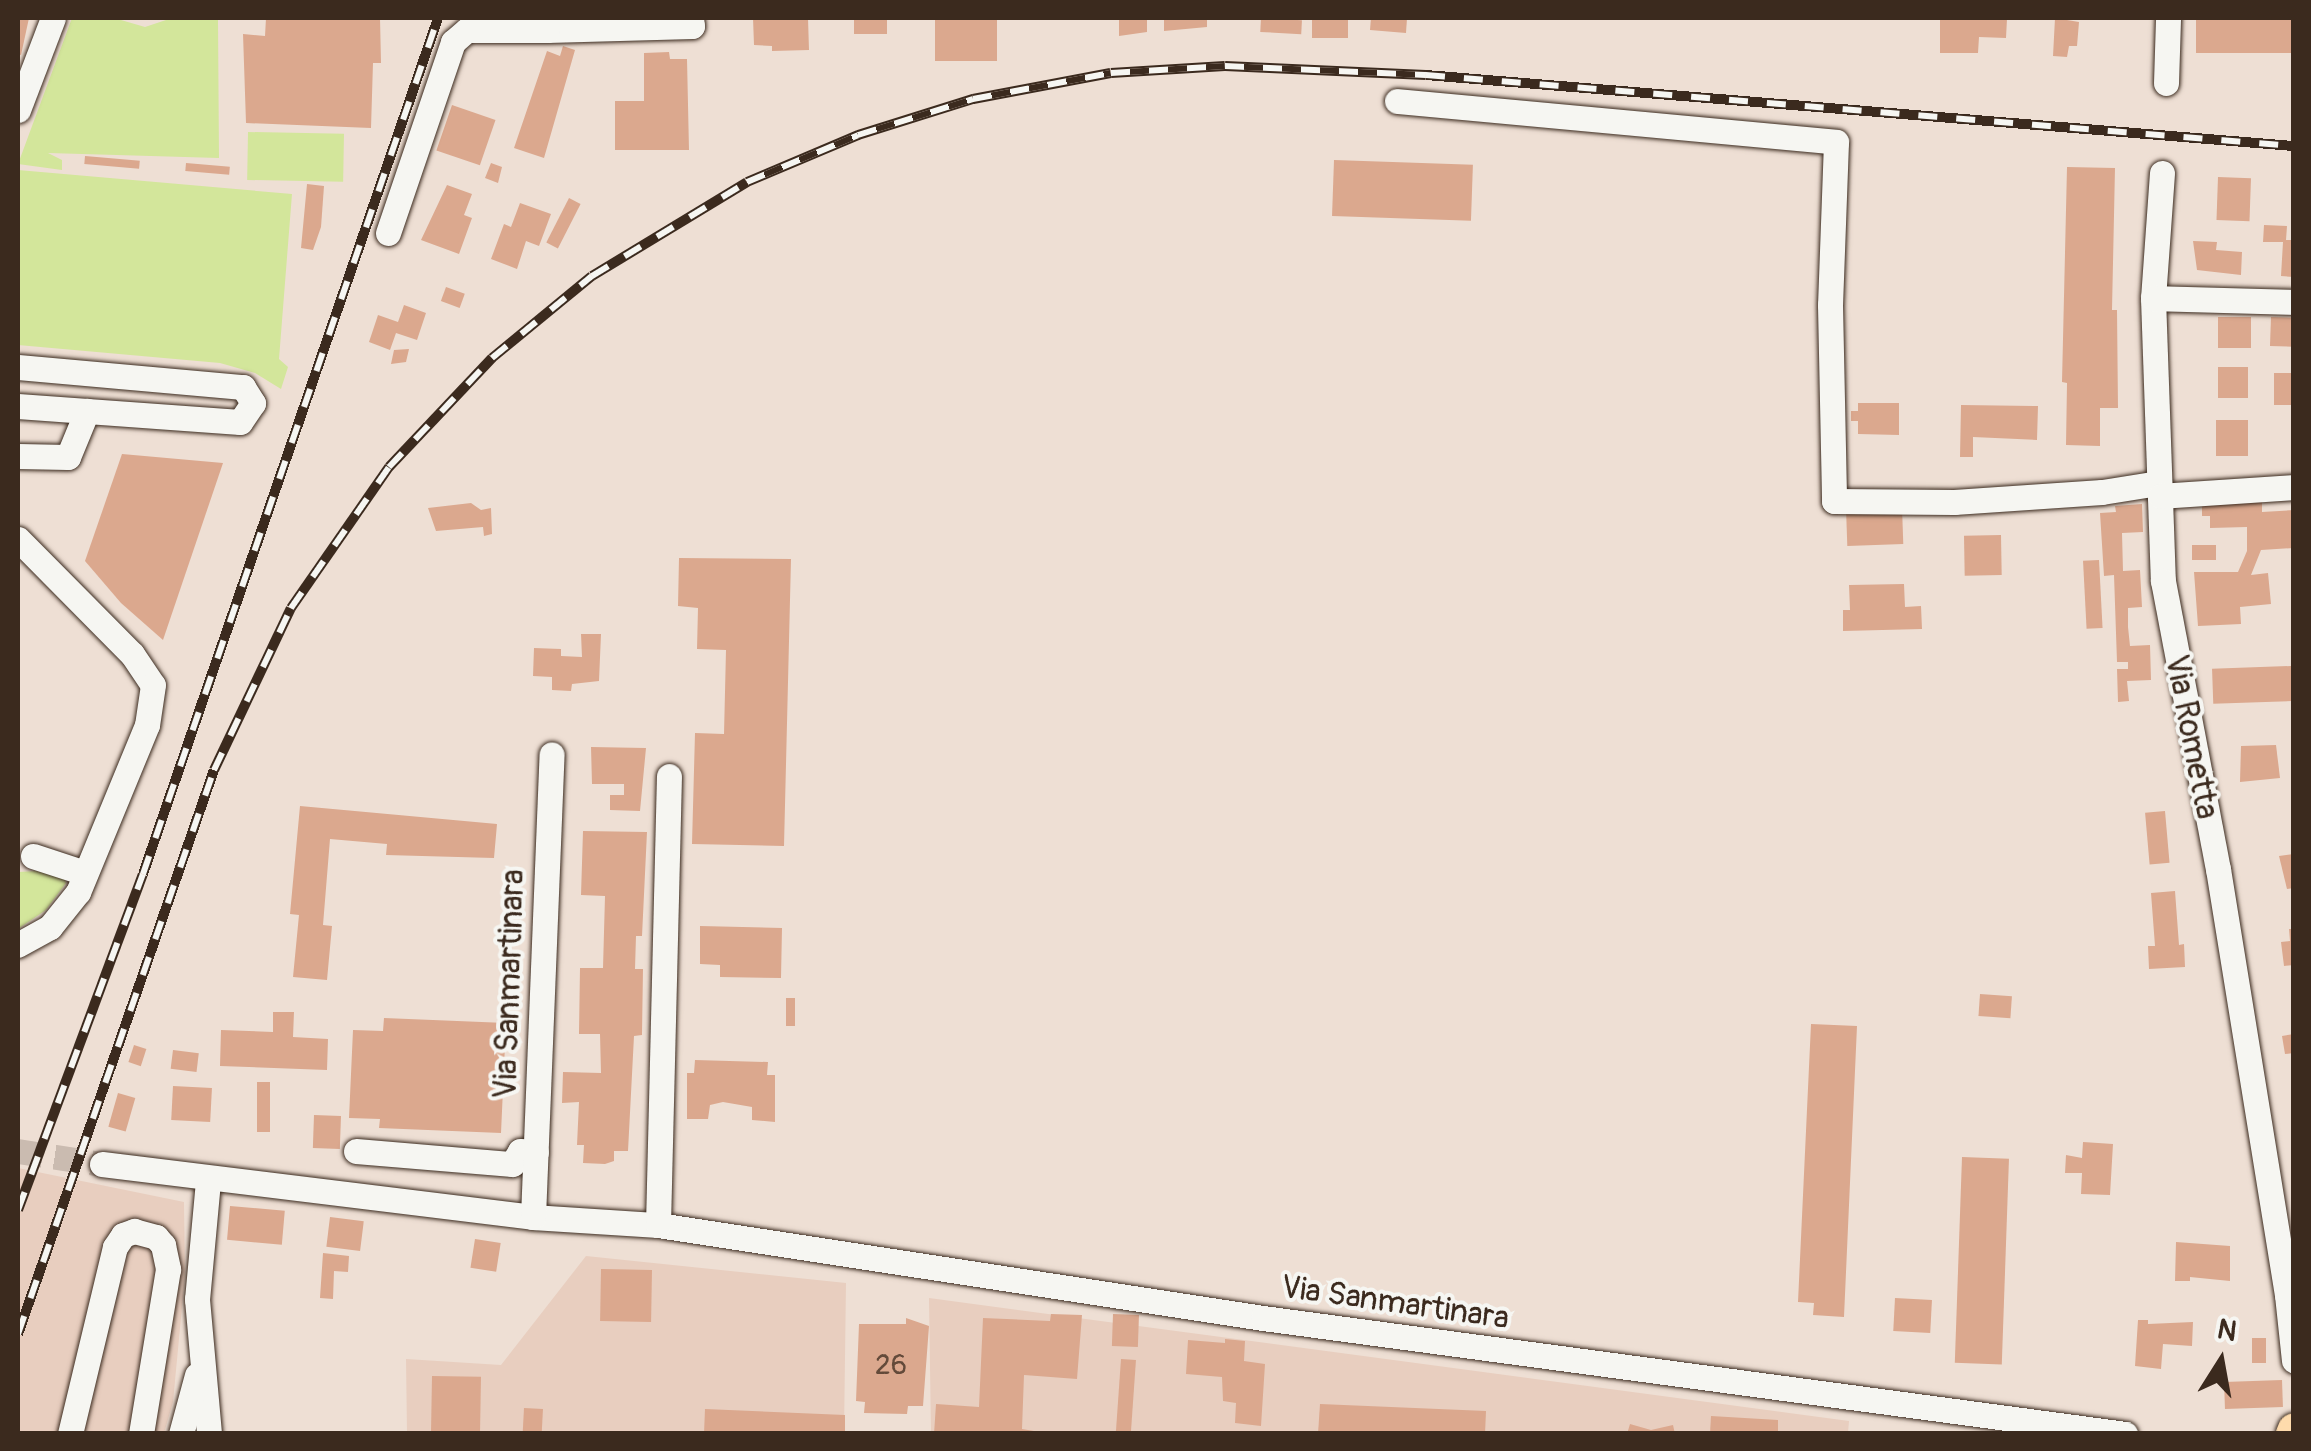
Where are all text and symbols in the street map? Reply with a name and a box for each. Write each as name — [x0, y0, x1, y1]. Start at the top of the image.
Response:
street label: Via Rometta — [2156, 652, 2226, 822]
street label: Via Sanmartinara — [487, 869, 533, 1099]
street label: Via Sanmartinara — [1279, 1268, 1511, 1338]
north arrow — [2171, 1311, 2271, 1411]
text: N — [2214, 1312, 2239, 1350]
house number: 26 — [875, 1349, 907, 1383]

